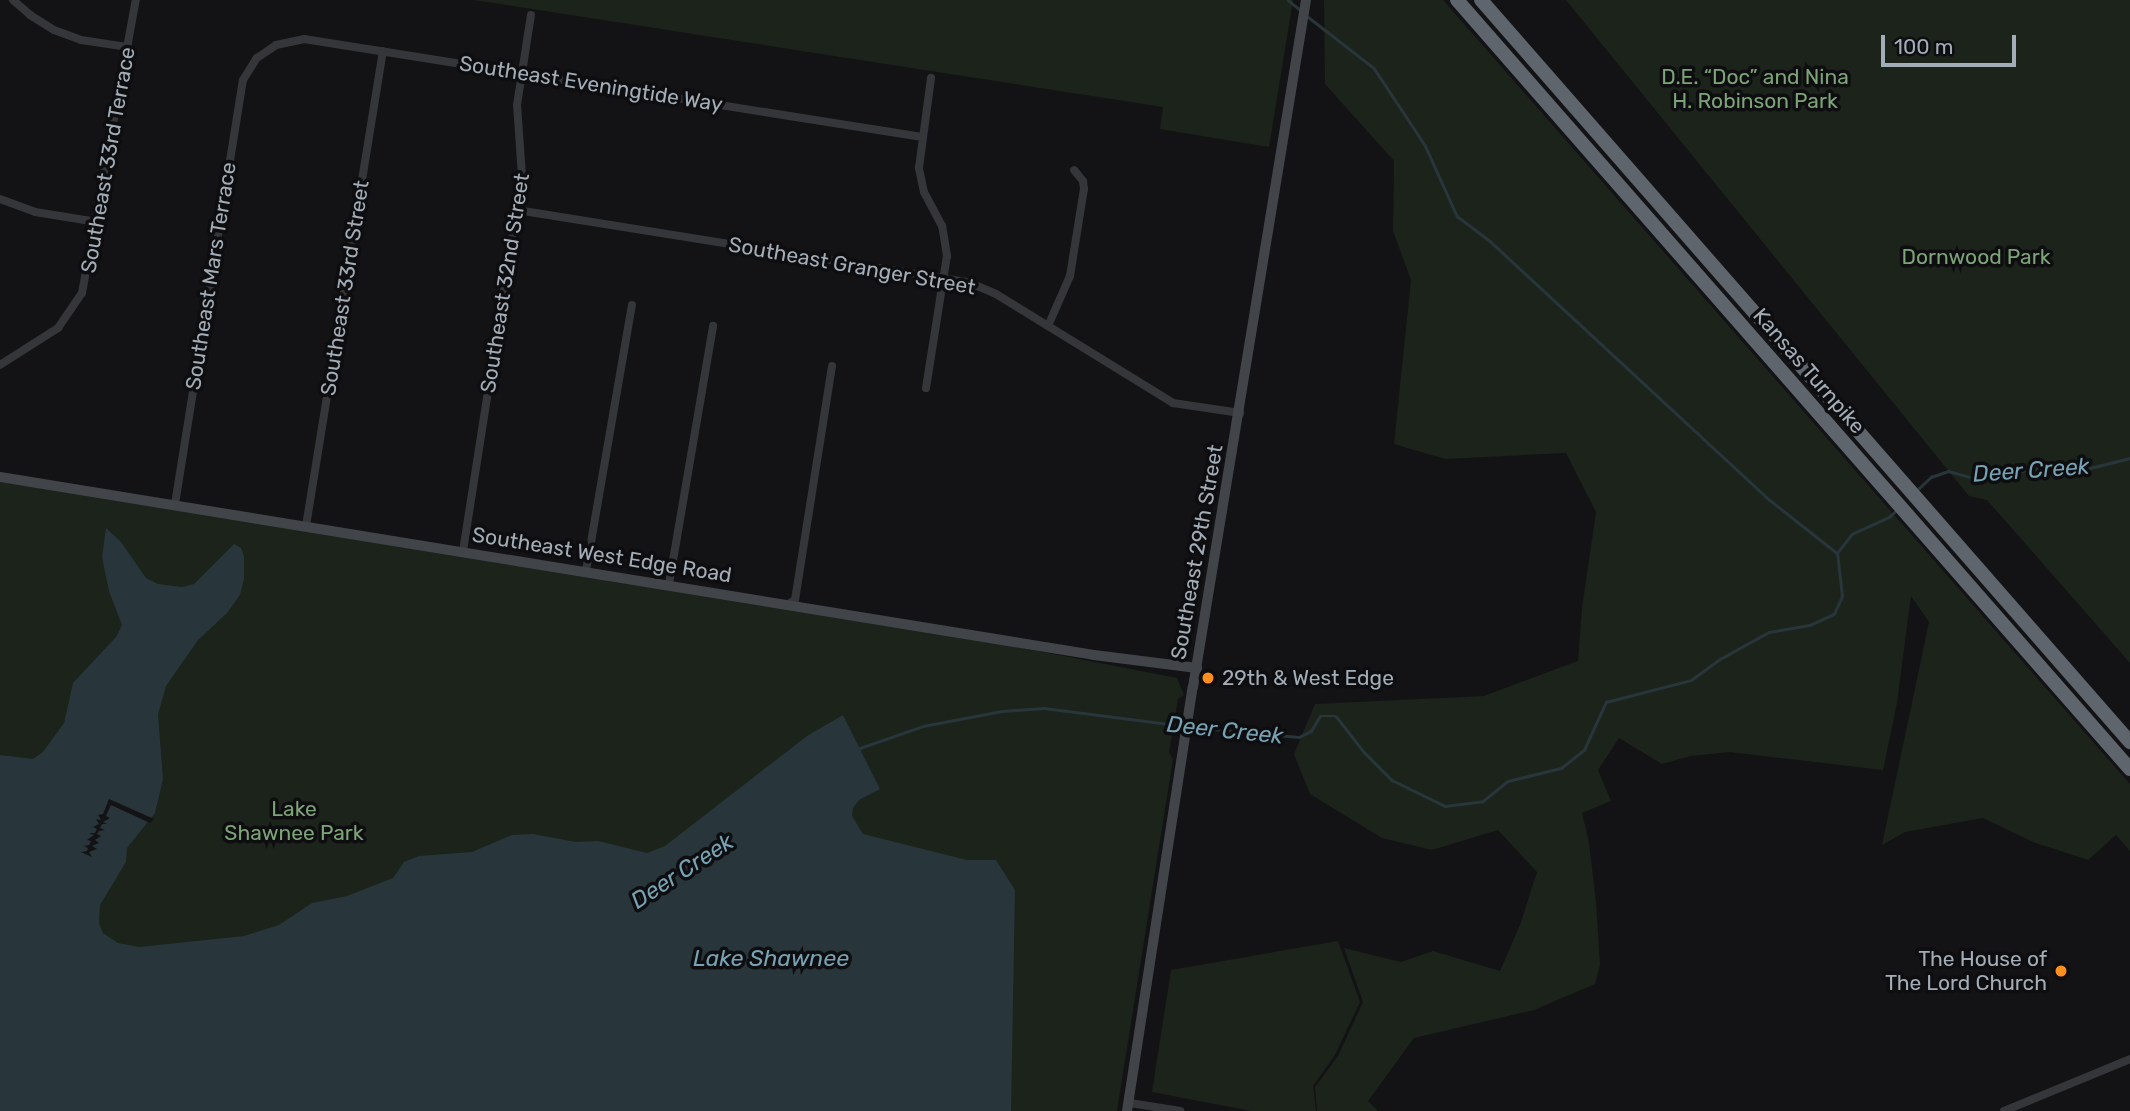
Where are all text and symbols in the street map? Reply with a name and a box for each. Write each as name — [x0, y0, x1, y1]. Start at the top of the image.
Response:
scale bar — [1885, 21, 2020, 65]
text: 100 m — [1894, 34, 1953, 59]
street label: Southeast 33rd Terrace — [76, 45, 140, 275]
street label: Southeast Eveningtide Way — [457, 51, 725, 117]
park label: D.E. “Doc” and Nina H. Robinson Park — [1661, 64, 1849, 114]
street label: Southeast Mars Terrace — [180, 160, 242, 392]
street label: Southeast 32nd Street — [475, 171, 535, 395]
street label: Southeast 33rd Street — [316, 179, 374, 397]
street label: Southeast Granger Street — [726, 232, 978, 300]
park label: Dornwood Park — [1901, 244, 2051, 270]
street label: Kansas Turnpike — [1748, 303, 1870, 439]
street label: Southeast 29th Street — [1166, 443, 1228, 661]
water label: Deer Creek — [1971, 452, 2091, 488]
street label: Southeast West Edge Road — [470, 522, 734, 588]
place label: 29th & West Edge — [1222, 665, 1394, 691]
marker: 29th & West Edge — [1200, 670, 1216, 686]
water label: Deer Creek — [1165, 710, 1285, 750]
park label: Lake Shawnee Park — [224, 796, 364, 846]
water label: Deer Creek — [625, 827, 739, 915]
water label: Lake Shawnee — [693, 944, 849, 972]
place label: The House of The Lord Church — [1885, 946, 2047, 996]
marker: The House of The Lord Church — [2053, 963, 2069, 979]

